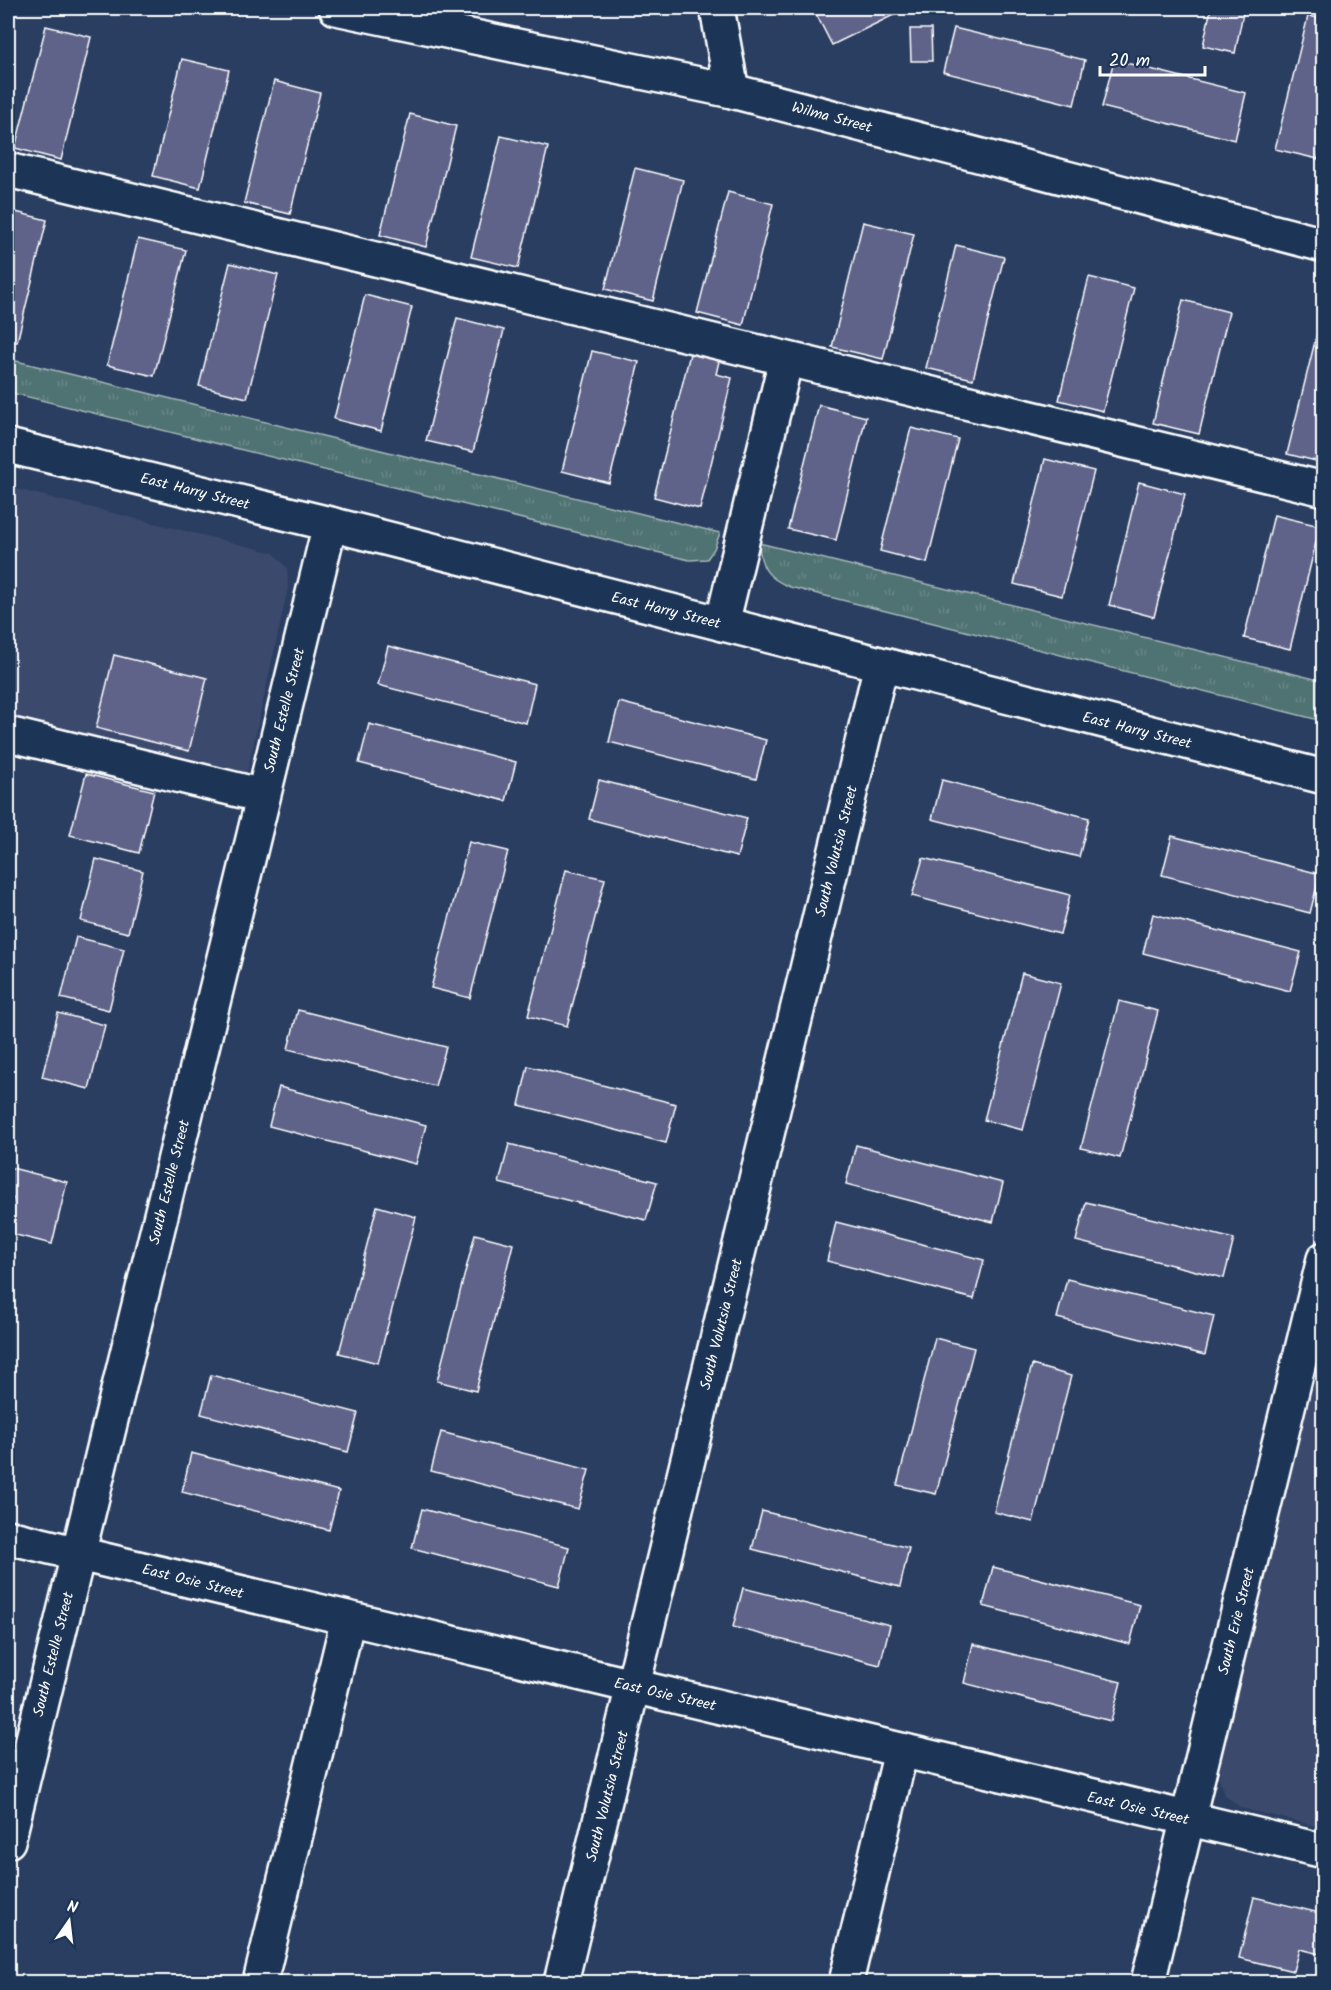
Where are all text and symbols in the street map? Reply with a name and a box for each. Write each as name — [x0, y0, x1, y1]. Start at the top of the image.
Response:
scale bar — [1100, 39, 1205, 77]
text: 20 m — [1109, 47, 1150, 76]
street label: Wilma Street — [789, 96, 875, 140]
street label: East Harry Street — [137, 467, 252, 517]
street label: East Harry Street — [608, 586, 723, 636]
street label: South Estelle Street — [258, 645, 312, 775]
street label: East Harry Street — [1079, 706, 1194, 756]
street label: South Volutsia Street — [809, 783, 865, 919]
street label: South Estelle Street — [143, 1117, 197, 1247]
street label: South Volutsia Street — [694, 1256, 750, 1392]
street label: East Osie Street — [139, 1558, 246, 1606]
street label: South Erie Street — [1212, 1565, 1262, 1677]
street label: South Estelle Street — [27, 1589, 81, 1719]
street label: East Osie Street — [611, 1672, 718, 1718]
street label: South Volutsia Street — [580, 1728, 636, 1864]
street label: East Osie Street — [1084, 1786, 1191, 1832]
north arrow — [39, 1891, 99, 1951]
text: N — [64, 1895, 80, 1921]

